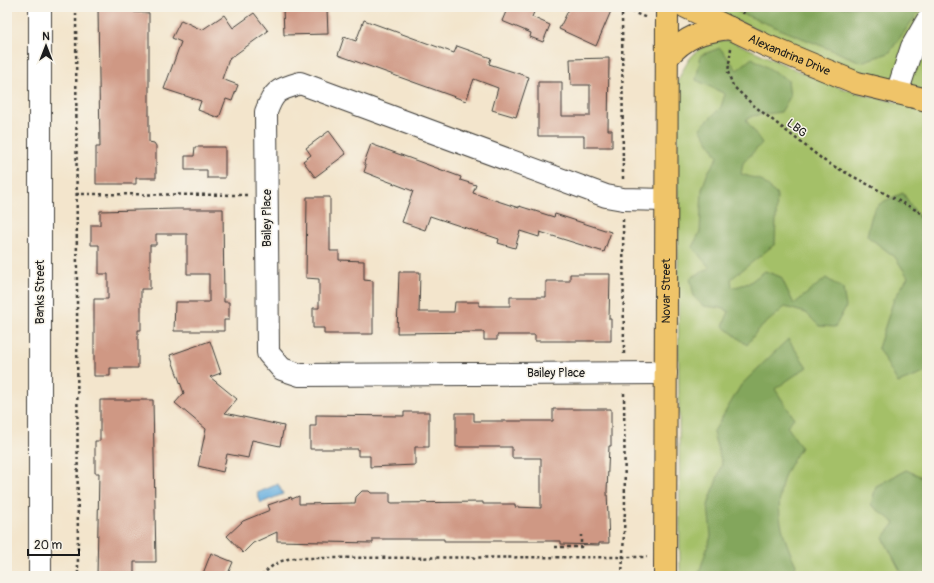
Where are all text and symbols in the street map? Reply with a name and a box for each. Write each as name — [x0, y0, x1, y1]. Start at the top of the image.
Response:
north arrow — [26, 26, 66, 66]
text: N — [42, 30, 50, 43]
street label: Alexandrina Drive — [746, 31, 833, 79]
street label: LBG — [784, 116, 810, 141]
street label: Bailey Place — [260, 189, 275, 247]
street label: Novar Street — [659, 258, 674, 324]
street label: Banks Street — [33, 260, 48, 324]
street label: Bailey Place — [527, 366, 585, 381]
scale bar — [28, 531, 79, 557]
text: 20 m — [34, 538, 63, 553]

